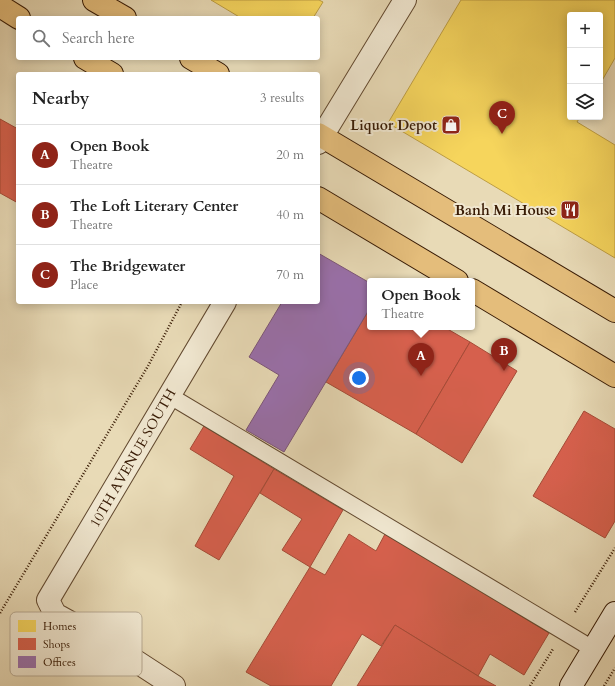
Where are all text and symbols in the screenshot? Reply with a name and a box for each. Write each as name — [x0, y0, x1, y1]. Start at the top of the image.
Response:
map controls — [567, 12, 603, 120]
button: + — [567, 12, 603, 48]
search box — [16, 16, 320, 60]
icon: search — [30, 27, 52, 49]
text: Search here — [62, 28, 135, 48]
button: − — [567, 48, 603, 84]
button: layers — [567, 84, 603, 120]
text: Nearby — [32, 87, 89, 110]
text: 3 results — [260, 89, 304, 107]
pin: C — [489, 101, 515, 134]
shop icon: Liquor Depot — [440, 114, 462, 136]
place label: Liquor Depot — [350, 116, 437, 135]
text: Open Book — [70, 136, 150, 156]
text: A — [40, 146, 50, 164]
text: 20 m — [276, 146, 304, 164]
text: Theatre — [70, 156, 113, 174]
text: The Loft Literary Center — [70, 196, 238, 216]
restaurant icon: Banh Mi House — [559, 199, 581, 221]
place label: Banh Mi House — [455, 201, 556, 220]
text: B — [40, 206, 50, 224]
text: 40 m — [276, 206, 304, 224]
text: Theatre — [70, 216, 113, 234]
text: The Bridgewater — [70, 256, 185, 276]
text: C — [40, 266, 50, 284]
text: 70 m — [276, 266, 304, 284]
text: Place — [70, 276, 98, 294]
popup — [367, 278, 475, 330]
text: Open Book — [381, 285, 461, 305]
text: Theatre — [381, 305, 424, 323]
pin: B — [491, 338, 517, 371]
pin: A — [408, 343, 434, 376]
your location — [349, 368, 369, 388]
street label: 10TH AVENUE SOUTH — [85, 385, 181, 531]
legend — [10, 612, 142, 676]
text: Homes — [43, 619, 76, 634]
text: Shops — [43, 637, 70, 652]
text: Offices — [43, 655, 76, 670]

